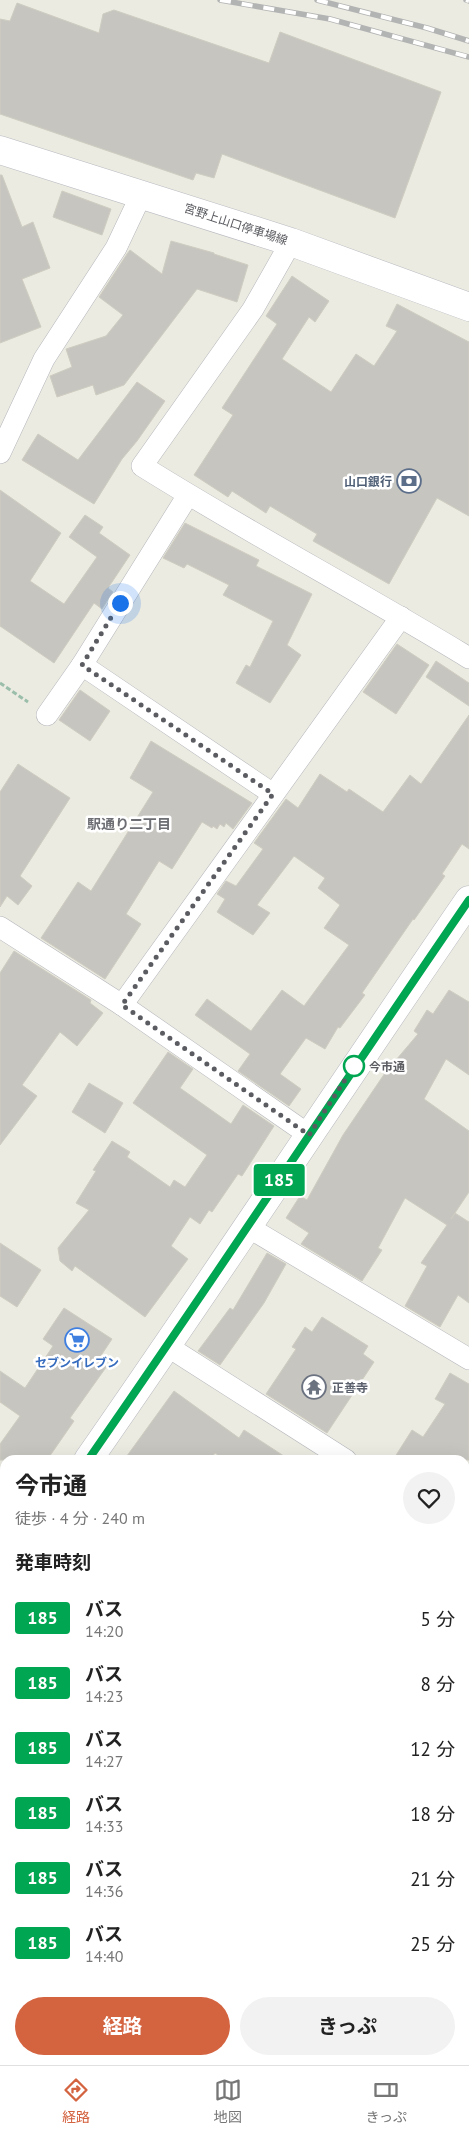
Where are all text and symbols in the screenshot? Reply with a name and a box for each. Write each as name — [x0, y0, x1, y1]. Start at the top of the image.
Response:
street label: 宮野上山口停車場線 — [182, 200, 290, 248]
bank icon: 山口銀行 — [396, 468, 422, 494]
place label: 山口銀行 — [344, 474, 392, 489]
your location — [108, 591, 133, 616]
district label: 駅通り二丁目 — [87, 815, 171, 833]
marker: 今市通 — [343, 1055, 365, 1077]
place label: 今市通 — [369, 1059, 405, 1074]
line badge: 185 — [250, 1164, 308, 1196]
text: 185 — [264, 1168, 294, 1191]
supermarket icon: セブンイレブン — [64, 1327, 90, 1353]
place label: セブンイレブン — [35, 1355, 119, 1370]
temple icon: 正善寺 — [301, 1374, 327, 1400]
place label: 正善寺 — [332, 1380, 368, 1395]
text: 今市通 — [15, 1470, 87, 1501]
button: heart — [403, 1472, 455, 1524]
text: 徒歩 · 4 分 · 240 m — [15, 1508, 145, 1528]
text: 発車時刻 — [15, 1550, 91, 1574]
text: バス — [85, 1597, 123, 1621]
text: 185 — [27, 1606, 58, 1629]
text: 5 分 — [421, 1607, 455, 1631]
text: 14:20 — [85, 1621, 123, 1641]
text: バス — [85, 1662, 123, 1686]
text: 185 — [27, 1671, 58, 1694]
text: 8 分 — [421, 1672, 455, 1696]
text: 14:23 — [85, 1686, 123, 1706]
text: バス — [85, 1727, 123, 1751]
text: 185 — [27, 1736, 58, 1759]
text: 12 分 — [410, 1737, 455, 1761]
text: 14:27 — [85, 1751, 123, 1771]
text: バス — [85, 1792, 123, 1816]
text: 185 — [27, 1801, 58, 1824]
text: 18 分 — [410, 1802, 455, 1826]
text: 14:33 — [85, 1816, 123, 1836]
text: バス — [85, 1857, 123, 1881]
text: 185 — [27, 1866, 58, 1889]
text: 21 分 — [410, 1867, 455, 1891]
text: 14:36 — [85, 1881, 123, 1901]
text: バス — [85, 1922, 123, 1946]
text: 185 — [27, 1931, 58, 1954]
text: 25 分 — [410, 1932, 455, 1956]
text: 14:40 — [85, 1946, 123, 1966]
button: 経路 — [15, 1997, 230, 2055]
button: きっぷ — [240, 1997, 455, 2055]
tab: 経路 — [62, 2076, 90, 2126]
tab: 地図 — [214, 2076, 242, 2126]
tab: きっぷ — [366, 2076, 407, 2126]

